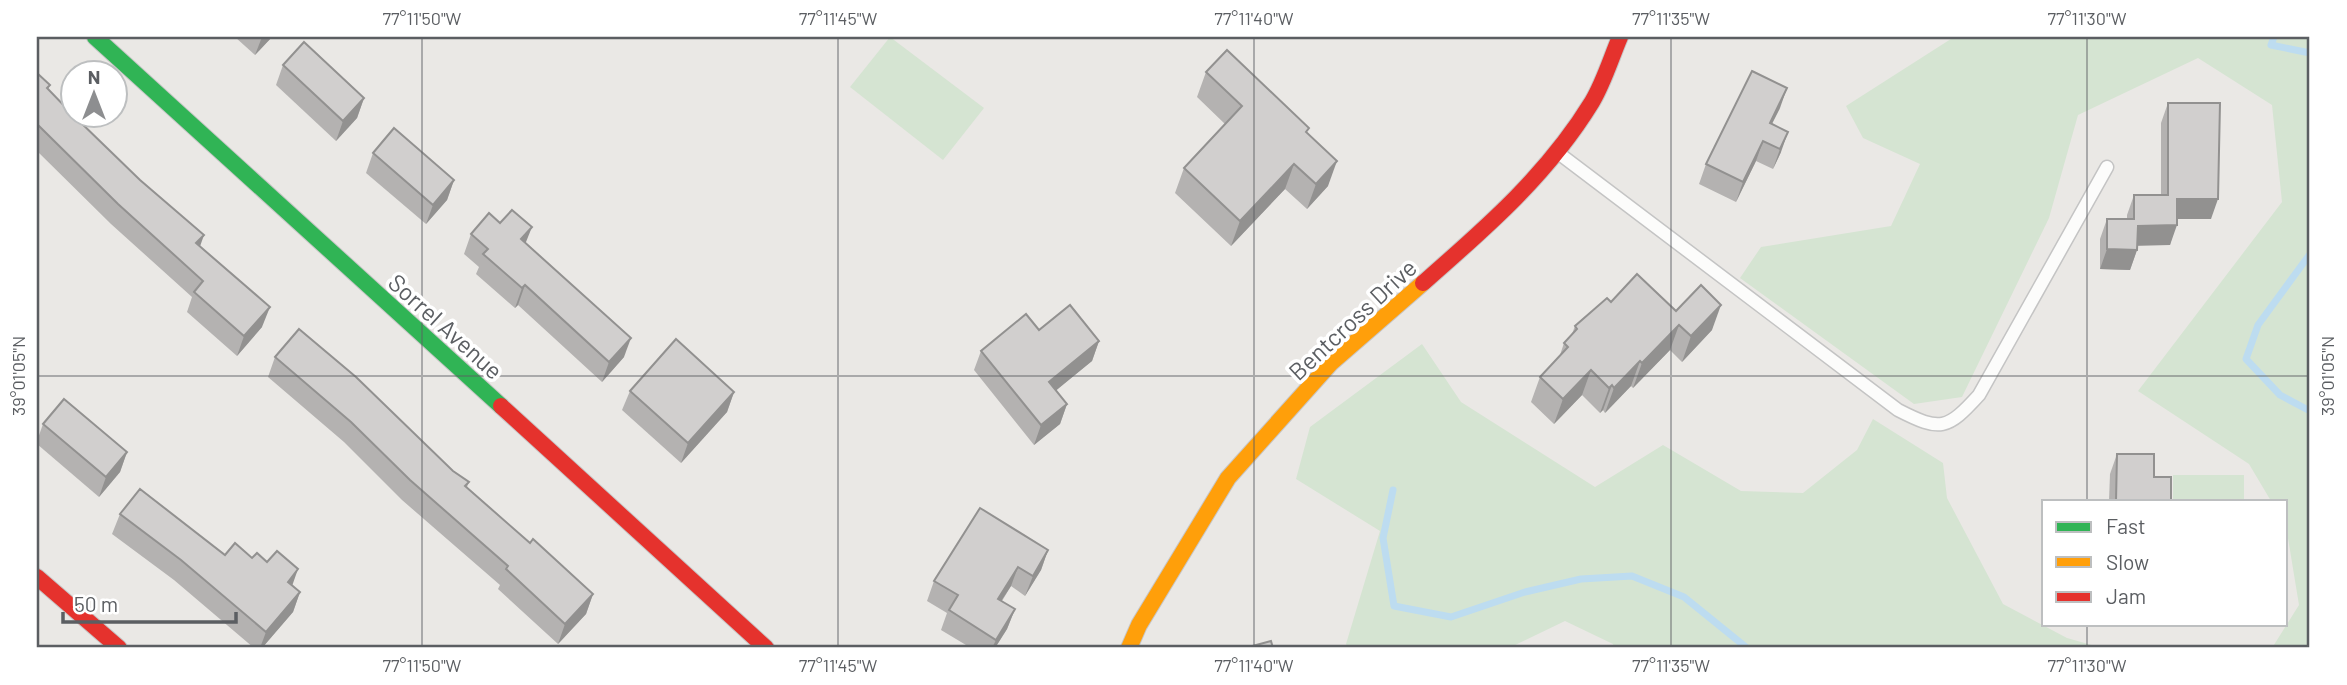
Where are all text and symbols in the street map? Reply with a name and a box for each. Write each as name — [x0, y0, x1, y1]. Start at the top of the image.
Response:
text: 77°11'50"W — [383, 7, 462, 29]
text: 77°11'45"W — [799, 7, 877, 29]
text: 77°11'40"W — [1214, 7, 1294, 29]
text: 77°11'35"W — [1632, 7, 1710, 29]
text: 77°11'30"W — [2048, 7, 2127, 29]
north arrow — [60, 60, 130, 130]
text: N — [88, 65, 100, 88]
street label: Bentcross Drive — [1282, 252, 1422, 386]
street label: Sorrel Avenue — [383, 267, 509, 385]
text: 39°01'05"N — [7, 336, 29, 416]
text: 39°01'05"N — [2316, 336, 2338, 416]
legend — [2042, 500, 2288, 626]
text: Fast — [2106, 513, 2146, 538]
text: Slow — [2106, 549, 2149, 574]
scale bar — [63, 580, 236, 624]
text: Jam — [2106, 583, 2146, 608]
text: 50 m — [74, 591, 118, 616]
text: 77°11'50"W — [383, 654, 462, 676]
text: 77°11'45"W — [799, 654, 877, 676]
text: 77°11'40"W — [1214, 654, 1294, 676]
text: 77°11'35"W — [1632, 654, 1710, 676]
text: 77°11'30"W — [2048, 654, 2127, 676]

